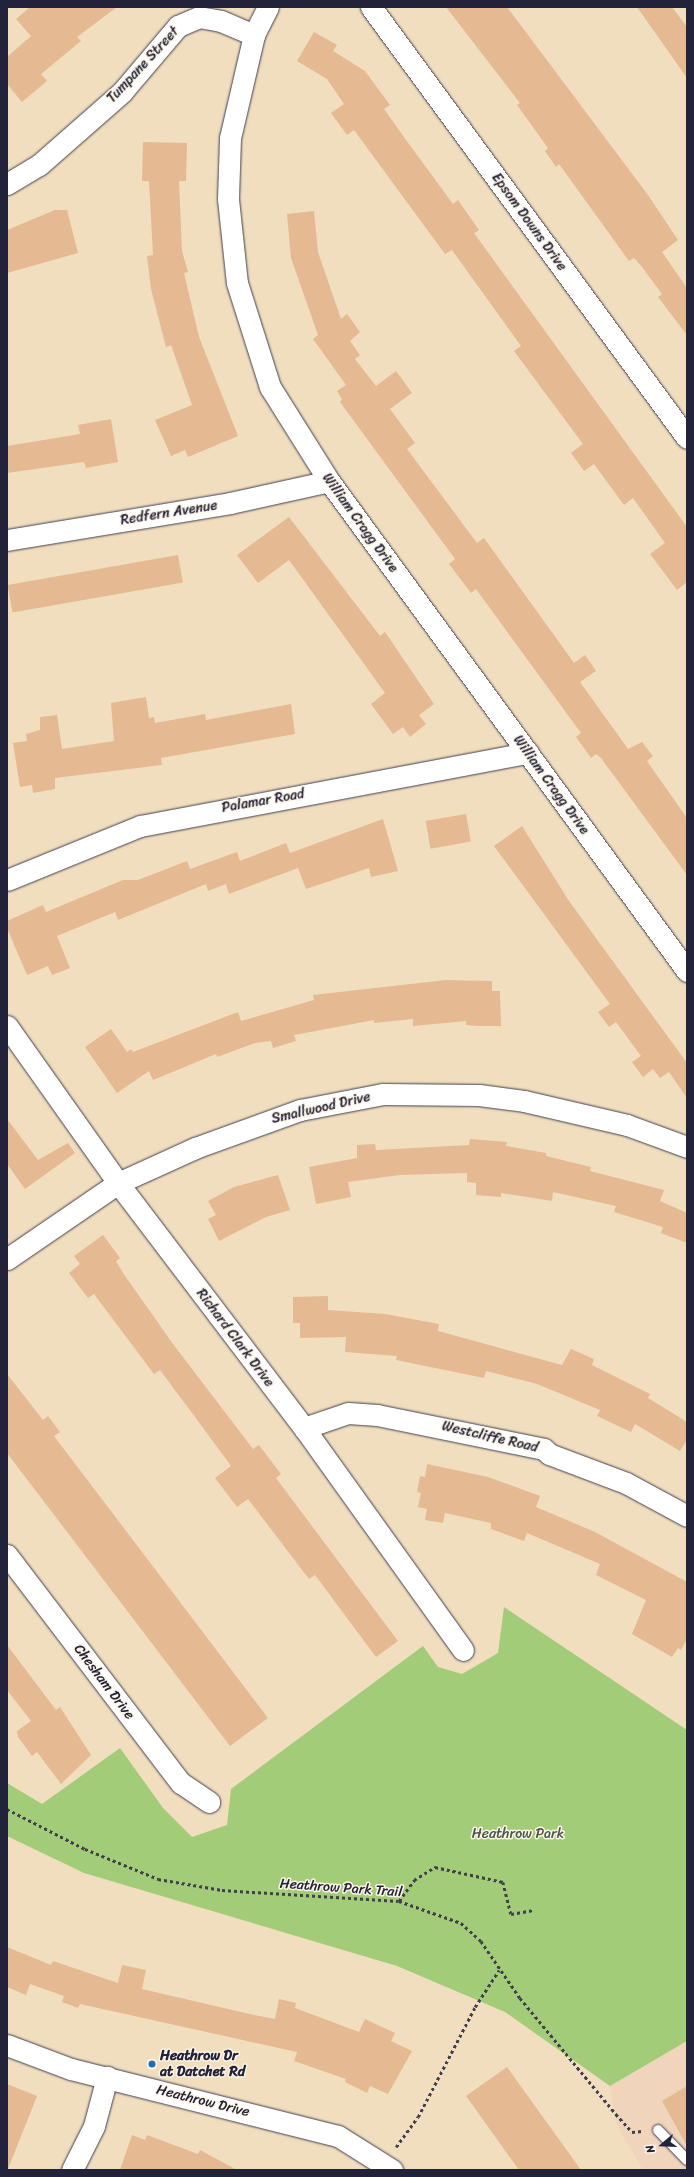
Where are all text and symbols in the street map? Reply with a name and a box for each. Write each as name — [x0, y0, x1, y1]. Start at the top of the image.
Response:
street label: Tumpane Street — [103, 23, 183, 107]
street label: Epsom Downs Drive — [488, 170, 570, 274]
street label: William Cragg Drive — [318, 470, 402, 576]
street label: Redfern Avenue — [119, 497, 219, 529]
street label: William Cragg Drive — [509, 732, 593, 838]
street label: Palamar Road — [220, 785, 306, 817]
street label: Smallwood Drive — [270, 1088, 372, 1128]
street label: Richard Clark Drive — [193, 1286, 277, 1390]
street label: Westcliffe Road — [440, 1418, 540, 1456]
street label: Chesham Drive — [70, 1641, 138, 1723]
park label: Heathrow Park — [472, 1826, 564, 1842]
street label: Heathrow Park Trail — [279, 1875, 403, 1901]
place label: Heathrow Dr at Datchet Rd — [160, 2048, 245, 2080]
marker: Heathrow Dr at Datchet Rd — [147, 2059, 157, 2069]
street label: Heathrow Drive — [155, 2081, 251, 2121]
north arrow — [642, 2125, 682, 2165]
text: N — [640, 2142, 660, 2156]

